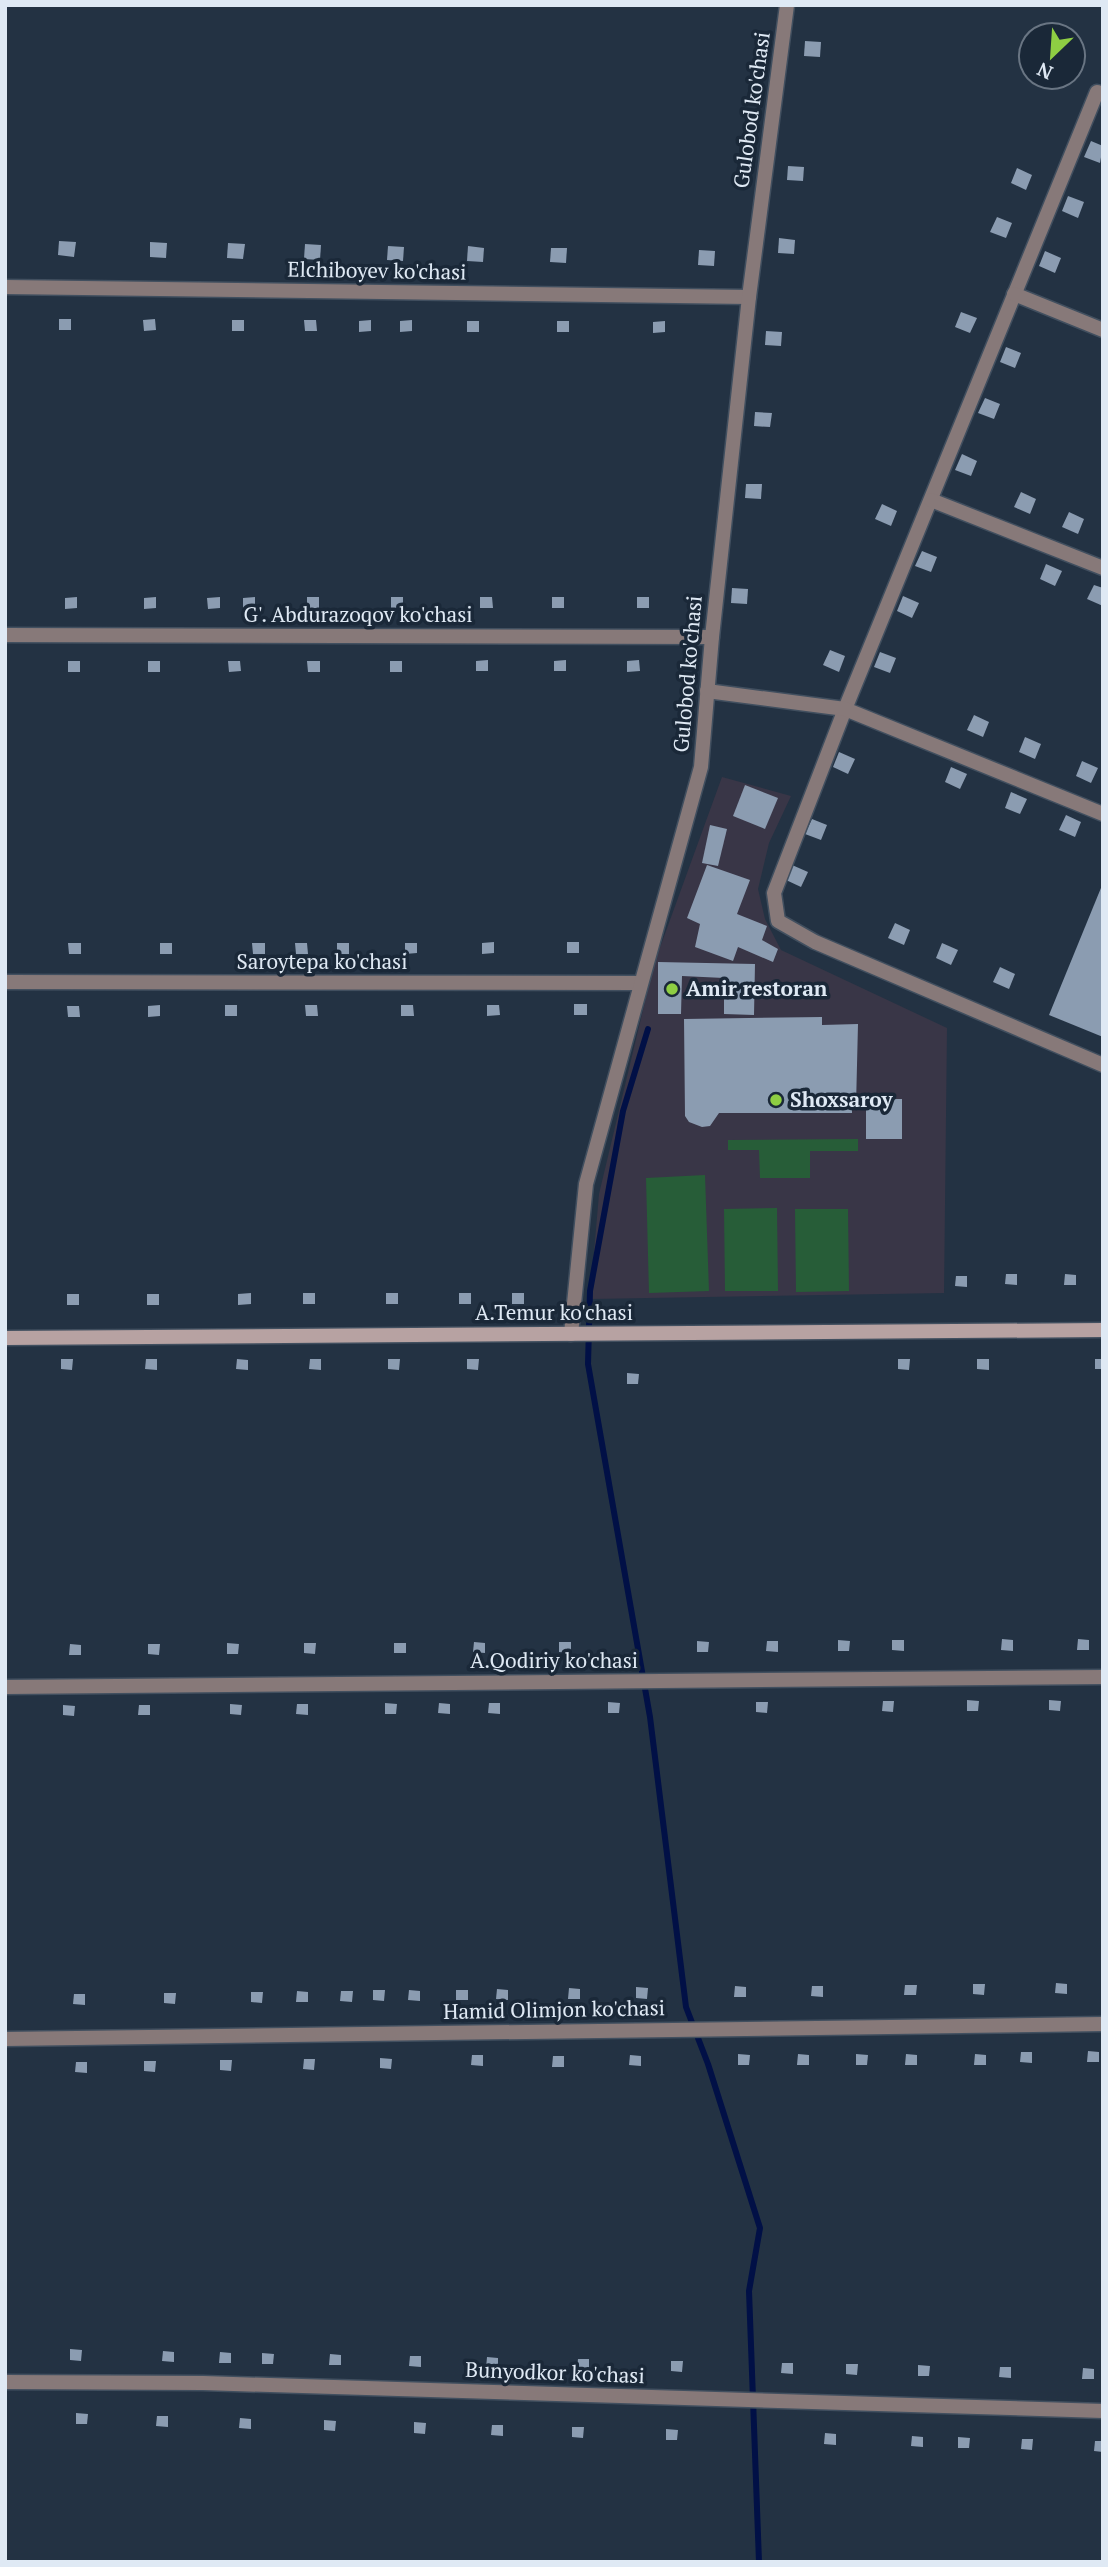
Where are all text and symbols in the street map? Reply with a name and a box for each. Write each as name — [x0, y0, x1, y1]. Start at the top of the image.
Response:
north arrow — [1017, 21, 1087, 91]
street label: Gulobod ko'chasi — [726, 30, 776, 190]
text: N — [1032, 57, 1056, 86]
street label: Elchiboyev ko'chasi — [287, 254, 467, 286]
street label: Gulobod ko'chasi — [666, 594, 708, 754]
street label: G'. Abdurazoqov ko'chasi — [243, 600, 473, 628]
street label: Saroytepa ko'chasi — [236, 947, 408, 975]
place label: Amir restoran — [686, 974, 828, 1002]
marker: Amir restoran — [664, 981, 680, 997]
place label: Shoxsaroy — [790, 1085, 893, 1113]
marker: Shoxsaroy — [768, 1092, 784, 1108]
street label: A.Temur ko'chasi — [475, 1298, 633, 1326]
street label: A.Qodiriy ko'chasi — [470, 1646, 638, 1674]
street label: Hamid Olimjon ko'chasi — [443, 1993, 665, 2025]
street label: Bunyodkor ko'chasi — [465, 2355, 645, 2389]

